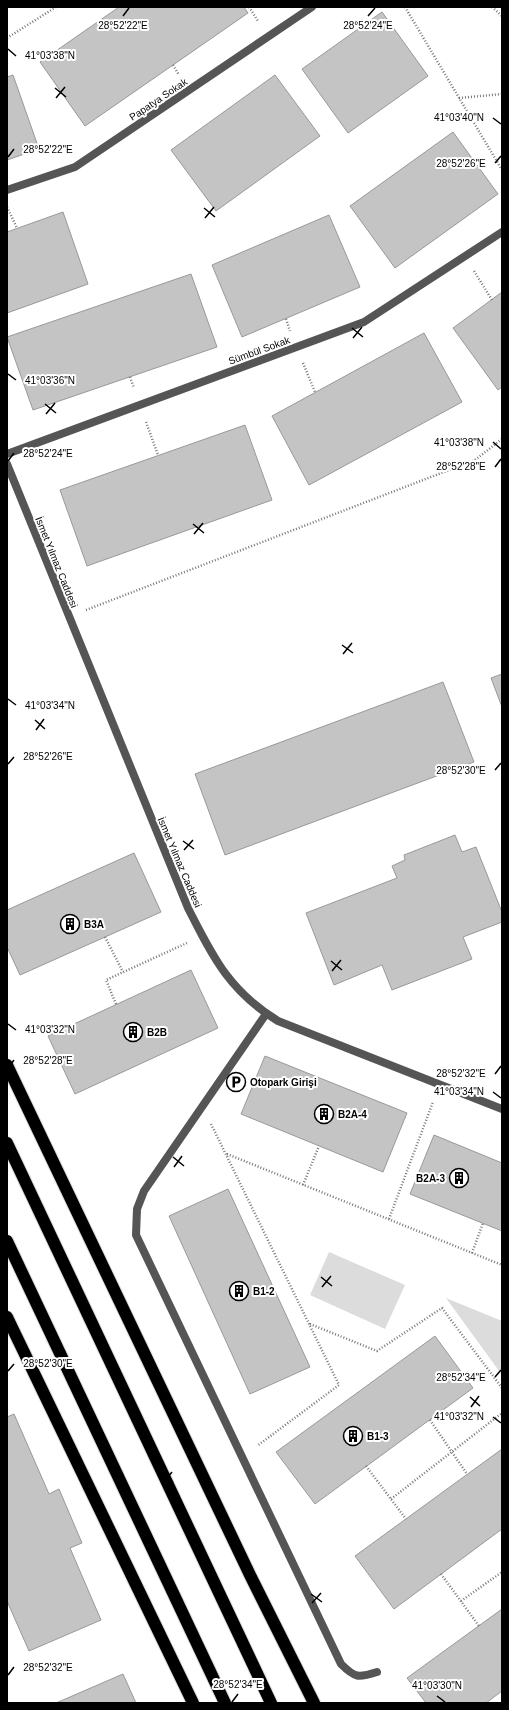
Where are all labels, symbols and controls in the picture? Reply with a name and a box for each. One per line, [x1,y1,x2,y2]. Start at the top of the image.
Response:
text: 28°52'22"E [98,20,148,31]
text: 28°52'24"E [343,20,393,31]
text: 41°03'38"N [25,50,75,61]
street label: Papatya Sokak [127,75,190,123]
text: 41°03'40"N [434,112,484,123]
text: 28°52'22"E [23,144,73,155]
text: 28°52'26"E [436,158,486,169]
street label: Sümbül Sokak [227,334,292,367]
text: 41°03'36"N [25,375,75,386]
text: 41°03'38"N [434,437,484,448]
text: 28°52'24"E [23,448,73,459]
text: 28°52'28"E [436,461,486,472]
street label: İsmet Yılmaz Caddesi [33,515,81,609]
text: 41°03'34"N [25,700,75,711]
text: 28°52'26"E [23,751,73,762]
text: 28°52'30"E [436,765,486,776]
street label: İsmet Yılmaz Caddesi [156,815,204,909]
building icon: B3A [59,913,81,935]
place label: B3A [84,919,104,930]
building icon: B2B [122,1021,144,1043]
text: 41°03'32"N [25,1024,75,1035]
place label: B2B [147,1027,167,1038]
text: 28°52'28"E [23,1055,73,1066]
text: 28°52'32"E [436,1068,486,1079]
parking icon: Otopark Girişi [225,1071,247,1093]
place label: Otopark Girişi [250,1077,317,1088]
text: 41°03'34"N [434,1086,484,1097]
building icon: B2A-4 [313,1103,335,1125]
place label: B2A-4 [338,1109,367,1120]
building icon: B2A-3 [448,1167,470,1189]
place label: B2A-3 [416,1173,445,1184]
building icon: B1-2 [228,1280,250,1302]
place label: B1-2 [253,1286,275,1297]
text: 28°52'30"E [23,1358,73,1369]
text: 28°52'34"E [436,1372,486,1383]
text: 41°03'32"N [434,1411,484,1422]
building icon: B1-3 [342,1425,364,1447]
place label: B1-3 [367,1431,389,1442]
text: 28°52'32"E [23,1662,73,1673]
text: 28°52'34"E [213,1679,263,1690]
text: 41°03'30"N [412,1680,462,1691]

